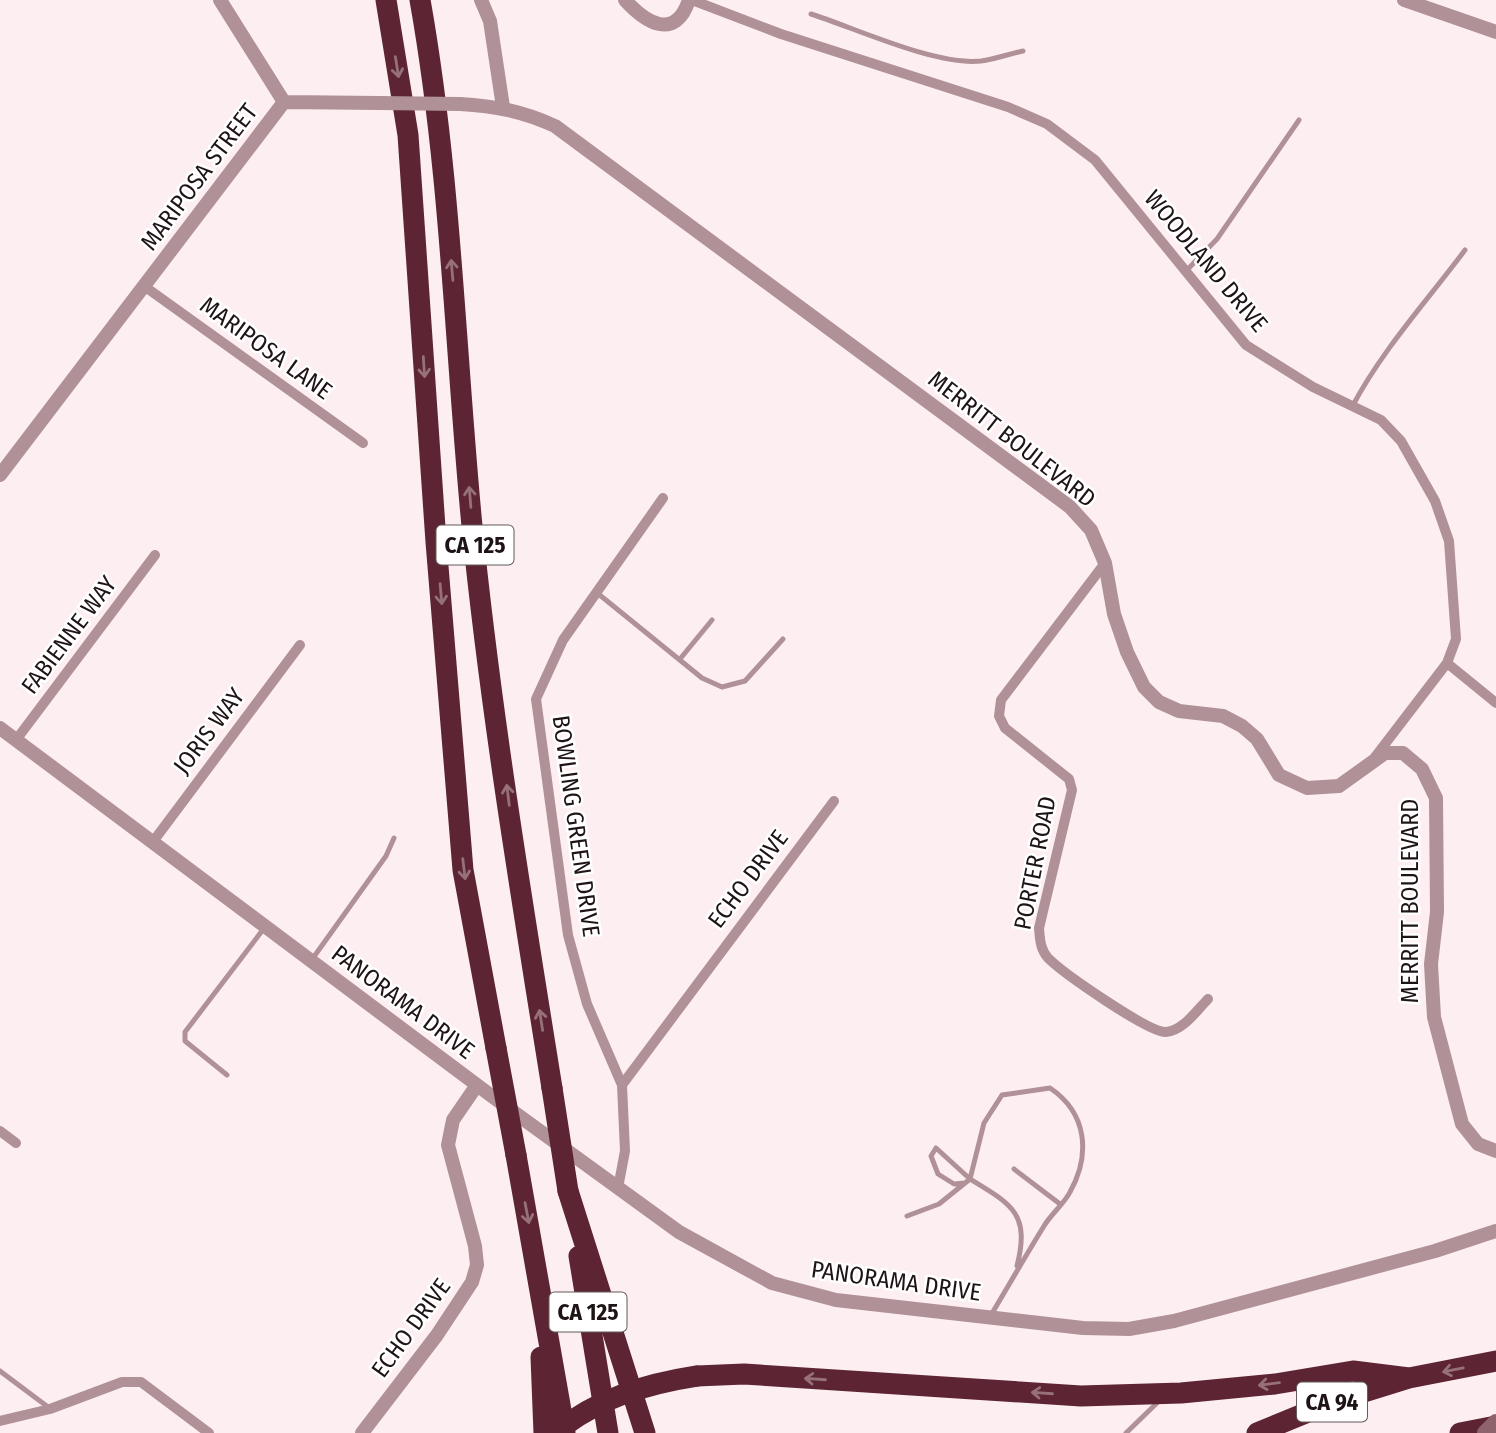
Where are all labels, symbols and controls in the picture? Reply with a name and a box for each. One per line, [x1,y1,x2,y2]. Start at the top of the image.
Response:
one-way arrow [391,55,404,78]
street label: MARIPOSA STREET [135,98,263,256]
street label: WOODLAND DRIVE [1139,184,1273,338]
one-way arrow [445,259,458,282]
street label: MARIPOSA LANE [195,291,337,405]
one-way arrow [418,355,431,378]
street label: MERRITT BOULEVARD [923,365,1101,513]
one-way arrow [463,486,476,508]
road number: CA 125 [436,526,514,565]
street label: FABIENNE WAY [16,571,122,699]
one-way arrow [435,582,448,605]
street label: JORIS WAY [168,683,250,779]
street label: BOWLING GREEN DRIVE [547,713,605,939]
one-way arrow [501,784,514,807]
street label: PORTER ROAD [1008,794,1062,932]
street label: MERRITT BOULEVARD [1396,799,1424,1003]
street label: ECHO DRIVE [702,825,794,933]
one-way arrow [457,857,470,880]
street label: PANORAMA DRIVE [326,939,480,1065]
one-way arrow [534,1009,547,1032]
one-way arrow [521,1201,534,1224]
street label: PANORAMA DRIVE [809,1255,983,1307]
street label: ECHO DRIVE [366,1273,456,1383]
road number: CA 125 [550,1292,626,1331]
one-way arrow [1442,1363,1465,1377]
one-way arrow [805,1372,827,1385]
one-way arrow [1258,1378,1281,1391]
road number: CA 94 [1297,1382,1367,1422]
one-way arrow [1032,1386,1054,1399]

